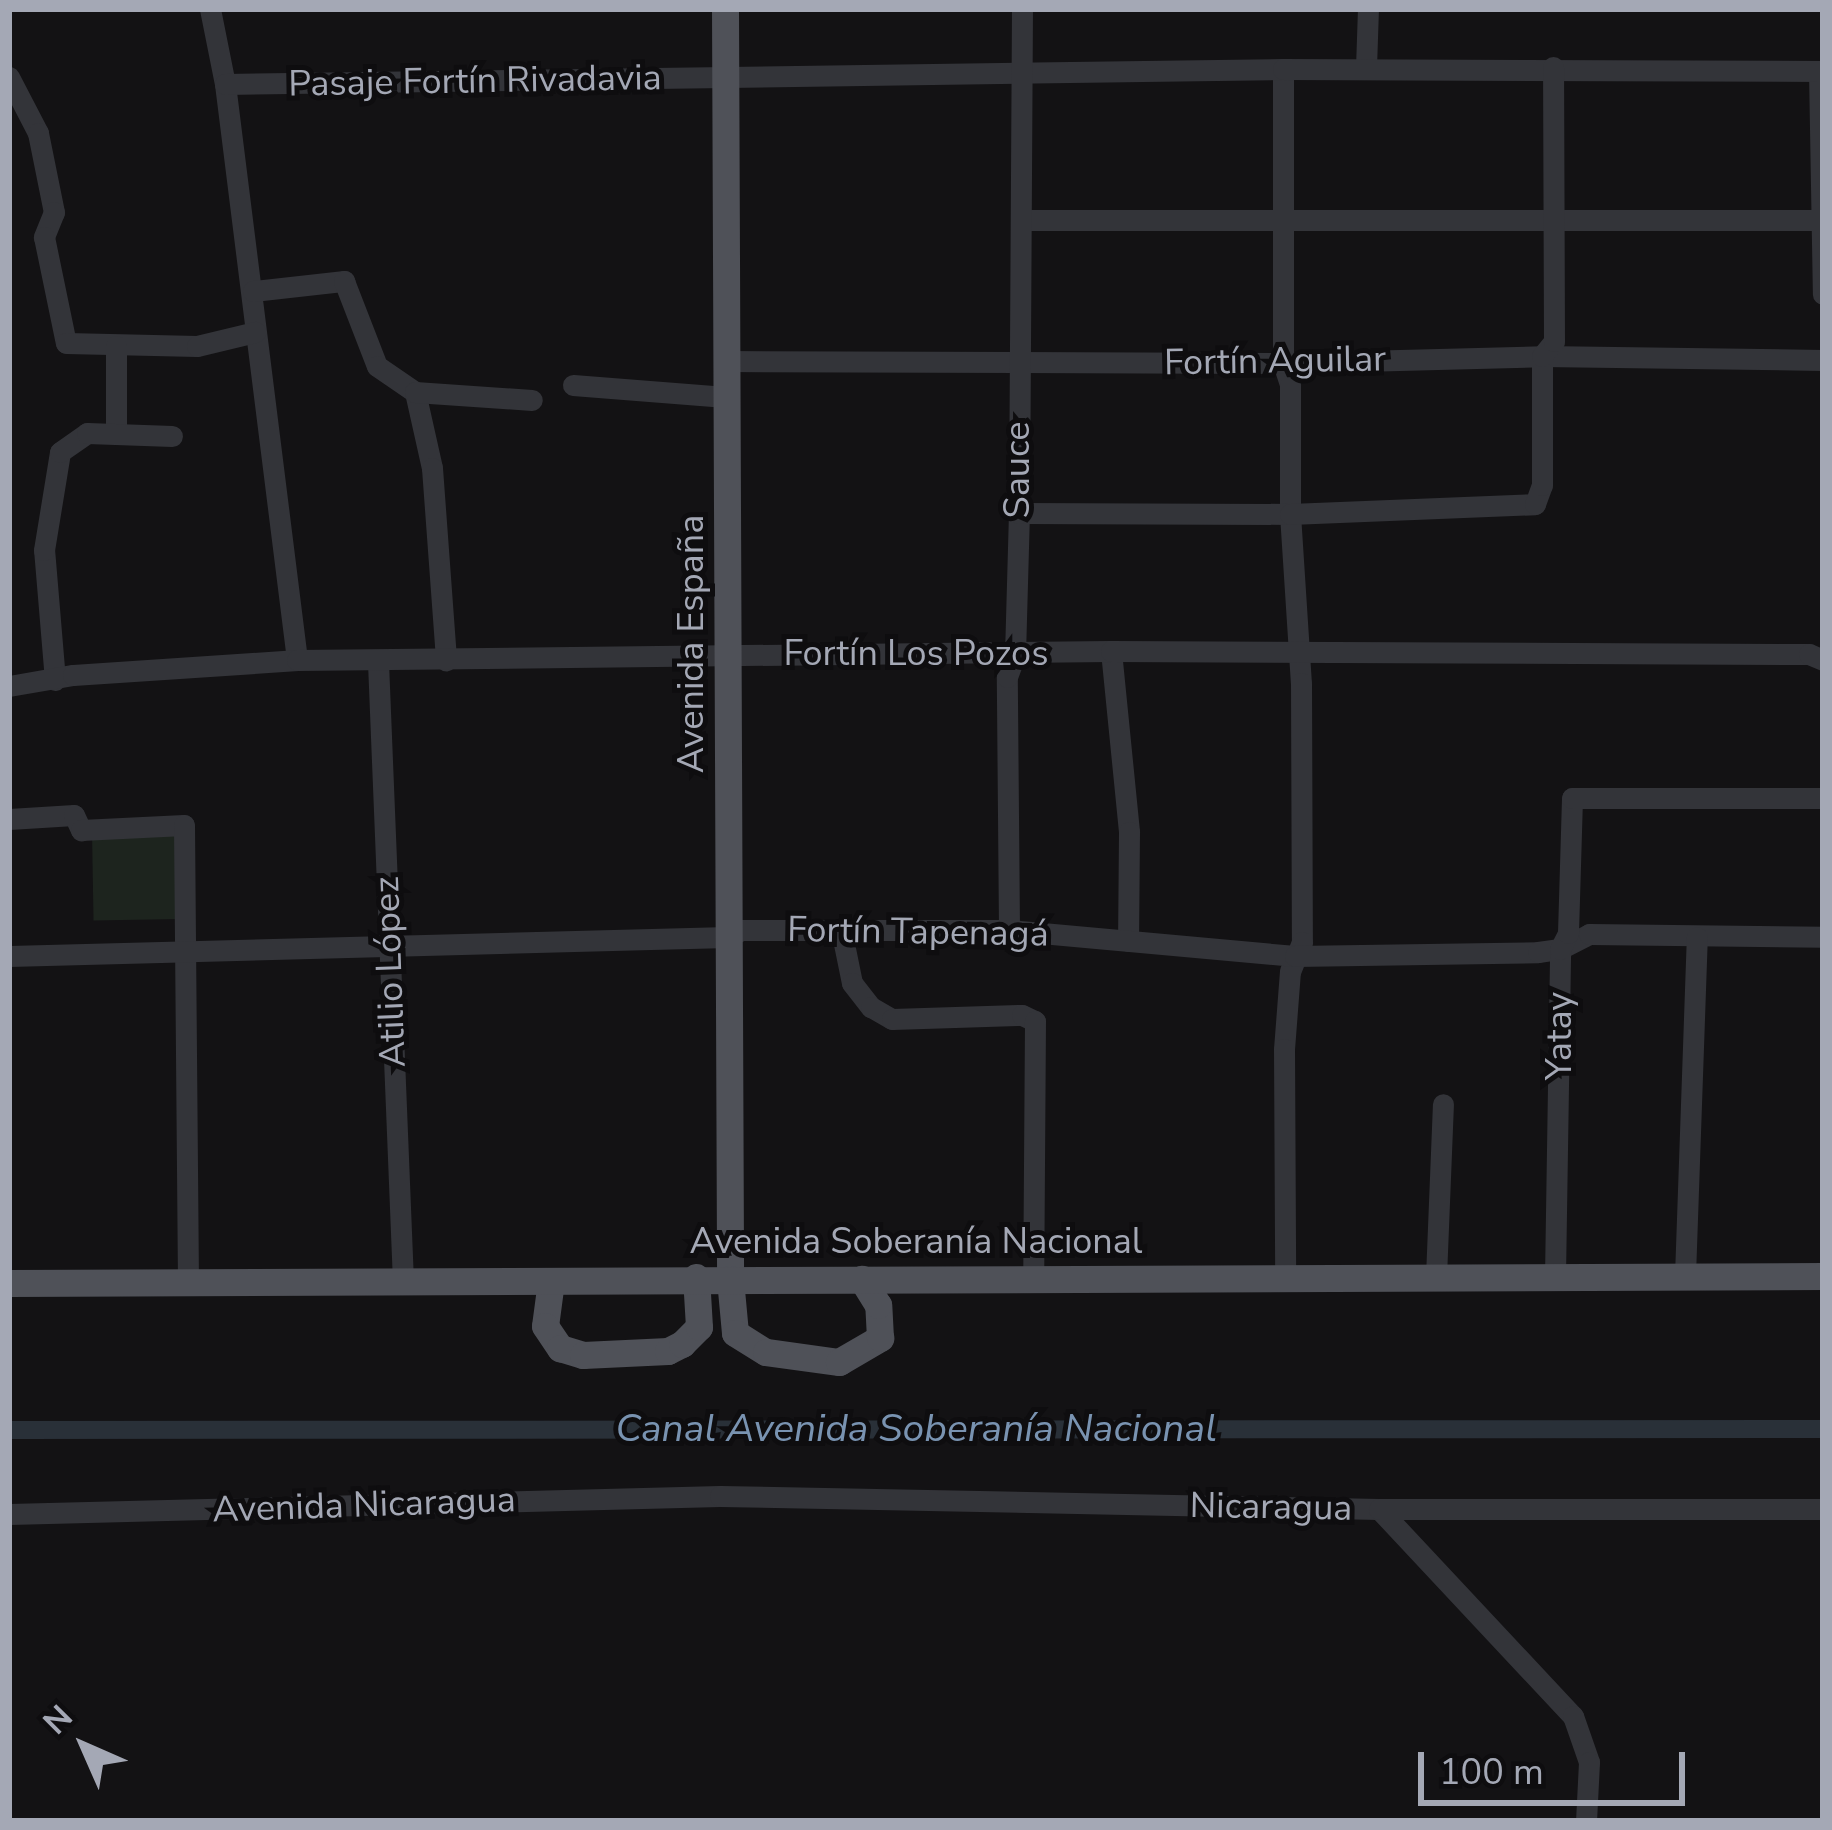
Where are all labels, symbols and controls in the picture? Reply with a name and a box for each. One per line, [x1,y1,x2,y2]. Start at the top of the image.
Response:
street label: Pasaje Fortín Rivadavia [288,56,662,106]
street label: Fortín Aguilar [1164,337,1386,385]
street label: Sauce [996,422,1040,518]
street label: Avenida España [670,515,714,773]
street label: Fortín Los Pozos [784,632,1048,676]
street label: Atilio López [365,876,415,1068]
street label: Fortín Tapenagá [787,908,1049,956]
street label: Yatay [1538,992,1582,1080]
street label: Avenida Soberanía Nacional [690,1220,1142,1264]
water label: Canal Avenida Soberanía Nacional [615,1406,1217,1452]
street label: Avenida Nicaragua [212,1478,516,1532]
street label: Nicaragua [1189,1484,1353,1530]
north arrow [24,1686,144,1806]
text: N [34,1696,83,1745]
scale bar [1424,1728,1691,1802]
text: 100 m [1439,1748,1544,1797]

